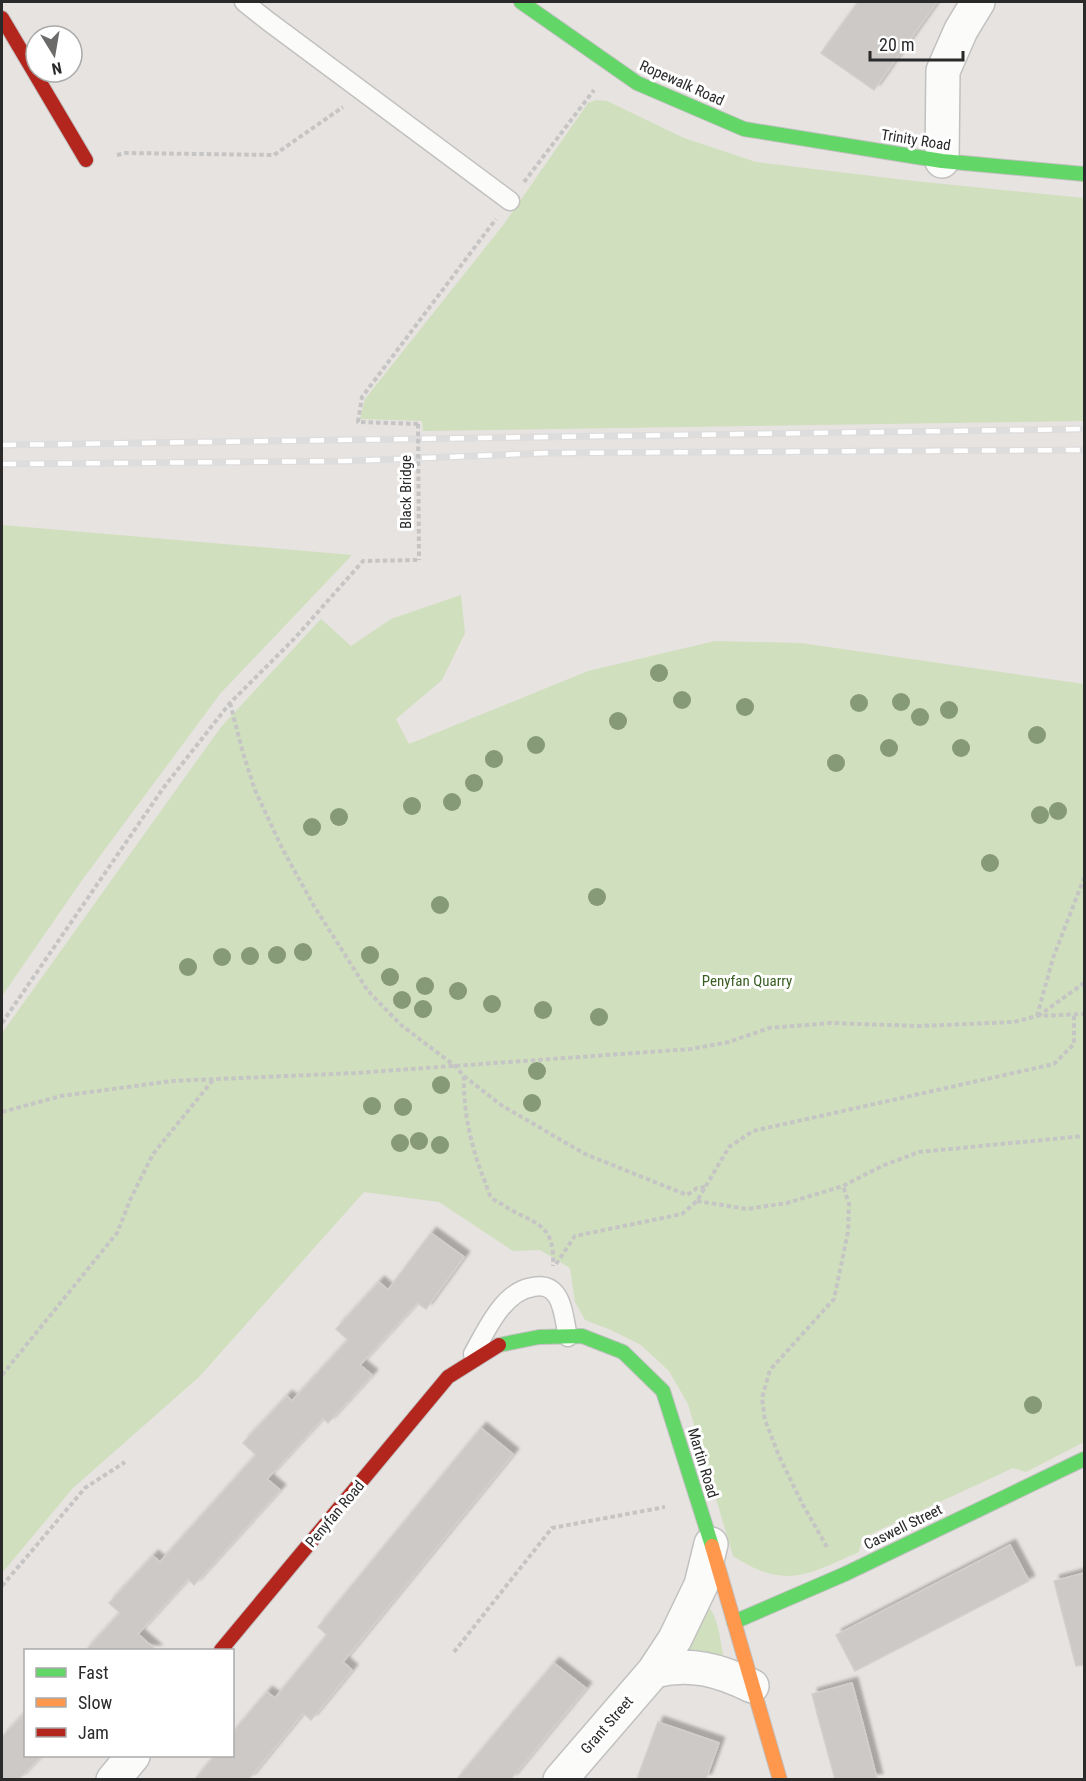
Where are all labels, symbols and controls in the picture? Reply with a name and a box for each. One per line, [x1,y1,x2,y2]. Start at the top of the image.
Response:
north arrow [24,24,84,84]
scale bar [870,24,963,62]
text: 20 m [879,34,914,55]
street label: Ropewalk Road [637,56,727,110]
text: N [50,58,63,78]
street label: Trinity Road [880,126,952,154]
street label: Black Bridge [397,455,415,529]
park label: Penyfan Quarry [702,972,792,990]
street label: Martin Road [684,1426,722,1500]
street label: Penyfan Road [302,1477,368,1551]
street label: Caswell Street [861,1500,945,1554]
legend [24,1649,234,1757]
text: Fast [78,1662,109,1683]
text: Slow [78,1692,113,1713]
street label: Grant Street [577,1692,637,1758]
text: Jam [78,1722,109,1743]

